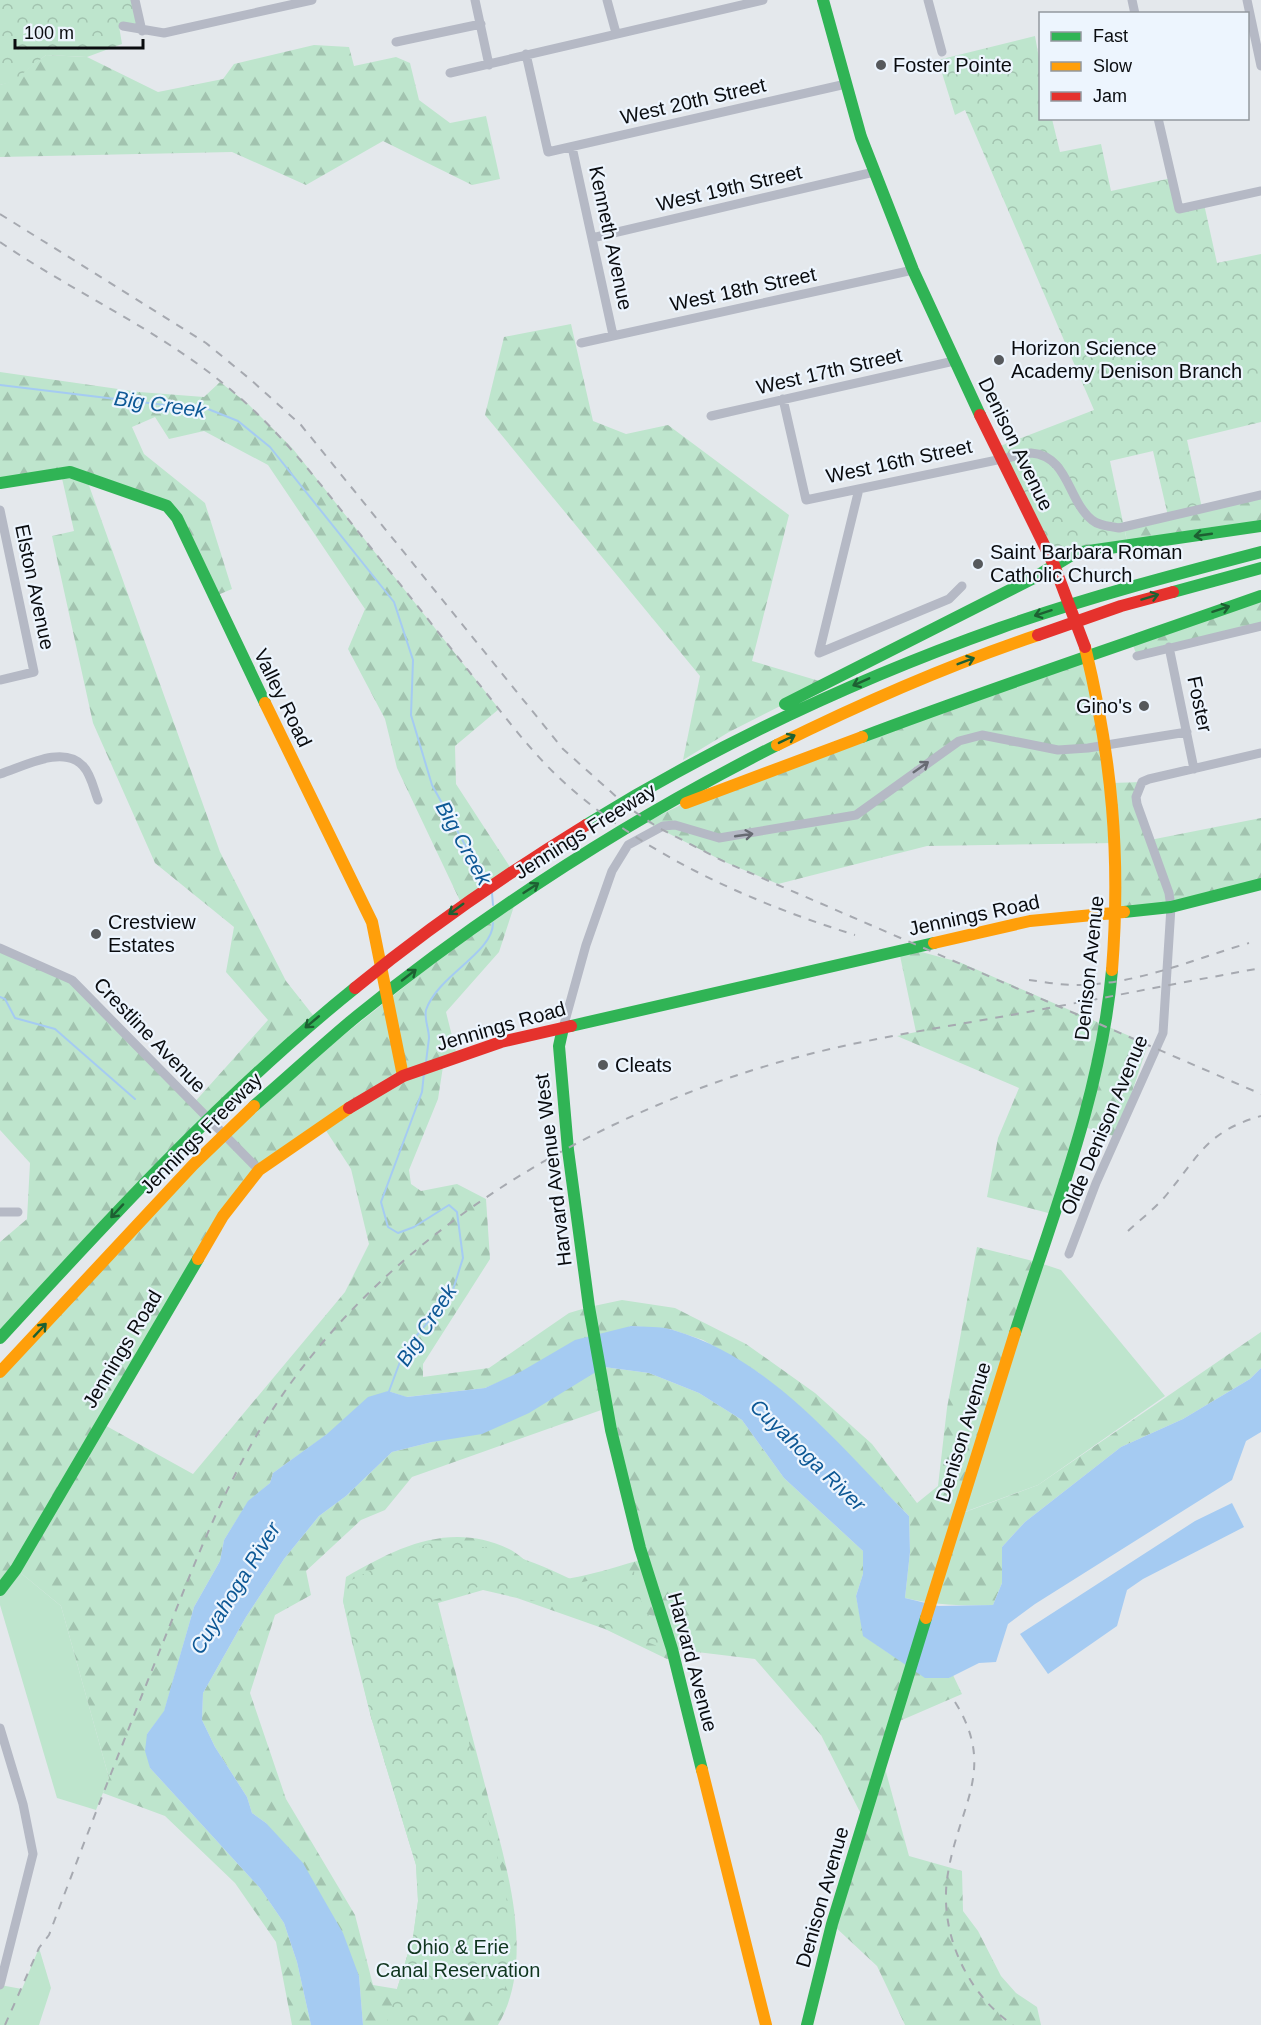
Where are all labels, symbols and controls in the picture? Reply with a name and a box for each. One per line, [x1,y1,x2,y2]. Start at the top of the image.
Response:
scale bar [15,12,142,50]
legend [1039,12,1249,120]
text: 100 m [24,23,74,43]
text: Fast [1093,26,1128,46]
place label: Foster Pointe [893,54,1012,76]
text: Slow [1093,56,1133,76]
marker: Foster Pointe [874,58,888,72]
street label: West 20th Street [618,73,768,128]
text: Jam [1093,86,1127,106]
street label: West 19th Street [654,160,804,215]
street label: Kenneth Avenue [585,164,637,312]
street label: West 18th Street [668,263,818,315]
place label: Horizon Science Academy Denison Branch [1011,337,1242,382]
street label: West 17th Street [754,343,904,398]
marker: Horizon Science Academy Denison Branch [992,353,1006,367]
street label: Denison Avenue [974,374,1058,514]
water label: Big Creek [113,386,209,422]
street label: West 16th Street [824,435,974,487]
street label: Elston Avenue [11,522,59,652]
one-way arrow [1194,529,1214,540]
place label: Saint Barbara Roman Catholic Church [990,541,1182,586]
marker: Saint Barbara Roman Catholic Church [971,557,985,571]
one-way arrow [1140,591,1159,602]
one-way arrow [1211,602,1230,613]
one-way arrow [1034,608,1053,619]
street label: Valley Road [250,645,316,751]
one-way arrow [956,655,974,666]
street label: Foster [1183,674,1217,734]
one-way arrow [852,676,870,688]
place label: Gino's [1076,695,1132,717]
marker: Gino's [1137,699,1151,713]
one-way arrow [777,732,795,744]
one-way arrow [913,761,929,773]
street label: Jennings Freeway [510,779,660,883]
water label: Big Creek [432,797,497,890]
one-way arrow [734,829,754,840]
one-way arrow [522,881,539,894]
street label: Jennings Road [906,890,1042,940]
street label: Denison Avenue [1070,895,1108,1041]
one-way arrow [448,903,464,915]
place label: Crestview Estates [108,911,196,956]
marker: Crestview Estates [89,927,103,941]
one-way arrow [401,968,417,981]
street label: Crestline Avenue [90,973,210,1097]
street label: Jennings Road [434,997,568,1055]
one-way arrow [304,1016,320,1029]
street label: Olde Denison Avenue [1056,1032,1152,1218]
place label: Cleats [615,1054,672,1076]
marker: Cleats [596,1058,610,1072]
street label: Jennings Freeway [136,1068,266,1198]
street label: Harvard Avenue West [530,1072,576,1268]
one-way arrow [110,1204,124,1219]
water label: Big Creek [391,1279,462,1370]
street label: Jennings Road [78,1286,166,1412]
one-way arrow [33,1322,47,1337]
street label: Denison Avenue [931,1359,995,1505]
water label: Cuyahoga River [746,1394,871,1516]
water label: Cuyahoga River [185,1517,285,1658]
street label: Harvard Avenue [664,1590,722,1734]
street label: Denison Avenue [791,1824,853,1970]
park label: Ohio & Erie Canal Reservation [376,1936,540,1981]

